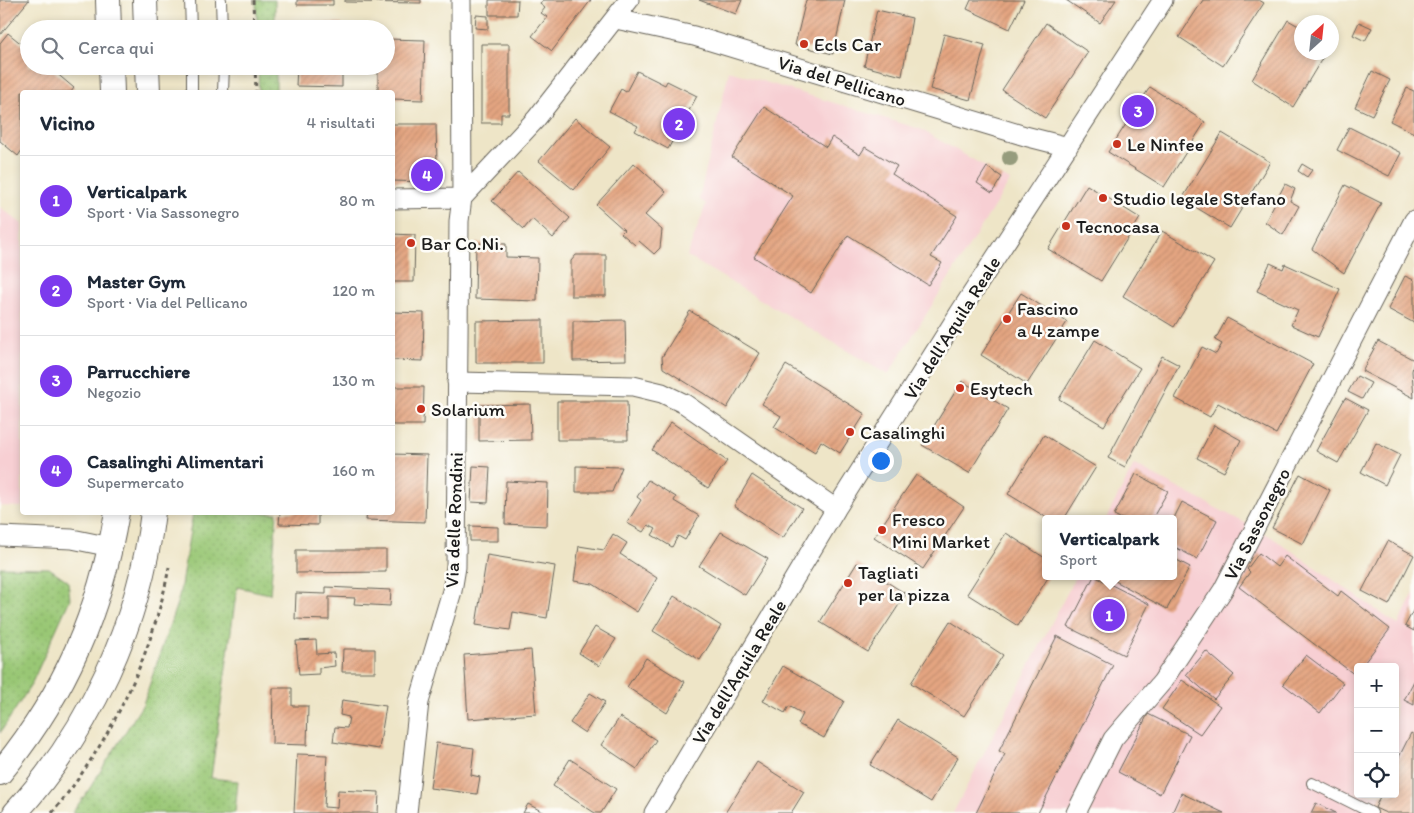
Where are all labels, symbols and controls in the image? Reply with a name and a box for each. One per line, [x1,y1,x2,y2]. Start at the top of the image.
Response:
north arrow [1294,15,1339,60]
search box [20,20,395,75]
place label: Ecls Car [814,33,882,56]
icon: search [38,34,66,62]
text: Cerca qui [78,36,154,59]
marker: Ecls Car [798,38,810,50]
street label: Via del Pellicano [775,51,909,111]
pin: 3 [1122,92,1154,130]
pin: 2 [663,105,695,143]
text: Vicino [40,110,95,135]
text: 4 risultati [307,113,375,132]
place label: Le Ninfee [1127,133,1204,156]
marker: Le Ninfee [1111,138,1123,150]
pin: 4 [411,156,443,194]
text: Verticalpark [87,180,187,203]
place label: Studio legale Stefano [1113,187,1286,210]
text: 1 [52,191,60,210]
text: 80 m [339,191,375,210]
marker: Studio legale Stefano [1097,192,1109,204]
text: Sport · Via Sassonegro [87,203,240,222]
place label: Tecnocasa [1076,215,1160,238]
marker: Tecnocasa [1060,220,1072,232]
place label: Bar Co.Ni. [421,232,504,255]
marker: Bar Co.Ni. [405,237,417,249]
street label: Via dell'Aquila Reale [899,252,1005,404]
text: Master Gym [87,270,186,293]
text: 2 [52,281,60,300]
text: 120 m [332,281,375,300]
text: Sport · Via del Pellicano [87,293,248,312]
place label: Fascino a 4 zampe [1017,297,1100,342]
marker: Fascino a 4 zampe [1001,313,1013,325]
text: Parrucchiere [87,360,190,383]
text: 3 [52,371,60,390]
text: 130 m [332,371,375,390]
place label: Esytech [970,377,1033,400]
marker: Esytech [954,382,966,394]
text: Negozio [87,383,141,402]
place label: Solarium [431,398,505,421]
marker: Solarium [415,403,427,415]
place label: Casalinghi [860,421,945,444]
marker: Casalinghi [844,426,856,438]
your location [868,448,894,474]
text: Casalinghi Alimentari [87,450,264,473]
street label: Via delle Rondini [440,452,468,588]
text: 4 [51,461,61,480]
text: 160 m [332,461,375,480]
street label: Via Sassonegro [1219,464,1295,584]
text: Supermercato [87,473,184,492]
place label: Fresco Mini Market [892,508,990,553]
popup [1042,515,1177,580]
marker: Fresco Mini Market [876,524,888,536]
text: Verticalpark [1060,527,1159,550]
text: Sport [1060,550,1097,569]
place label: Tagliati per la pizza [858,561,950,606]
marker: Tagliati per la pizza [842,577,854,589]
street label: Via dell'Aquila Reale [687,595,791,749]
pin: 1 [1093,596,1125,634]
map controls [1354,663,1399,798]
button: + [1354,663,1399,708]
button: − [1354,708,1399,753]
button: locate [1354,753,1399,798]

